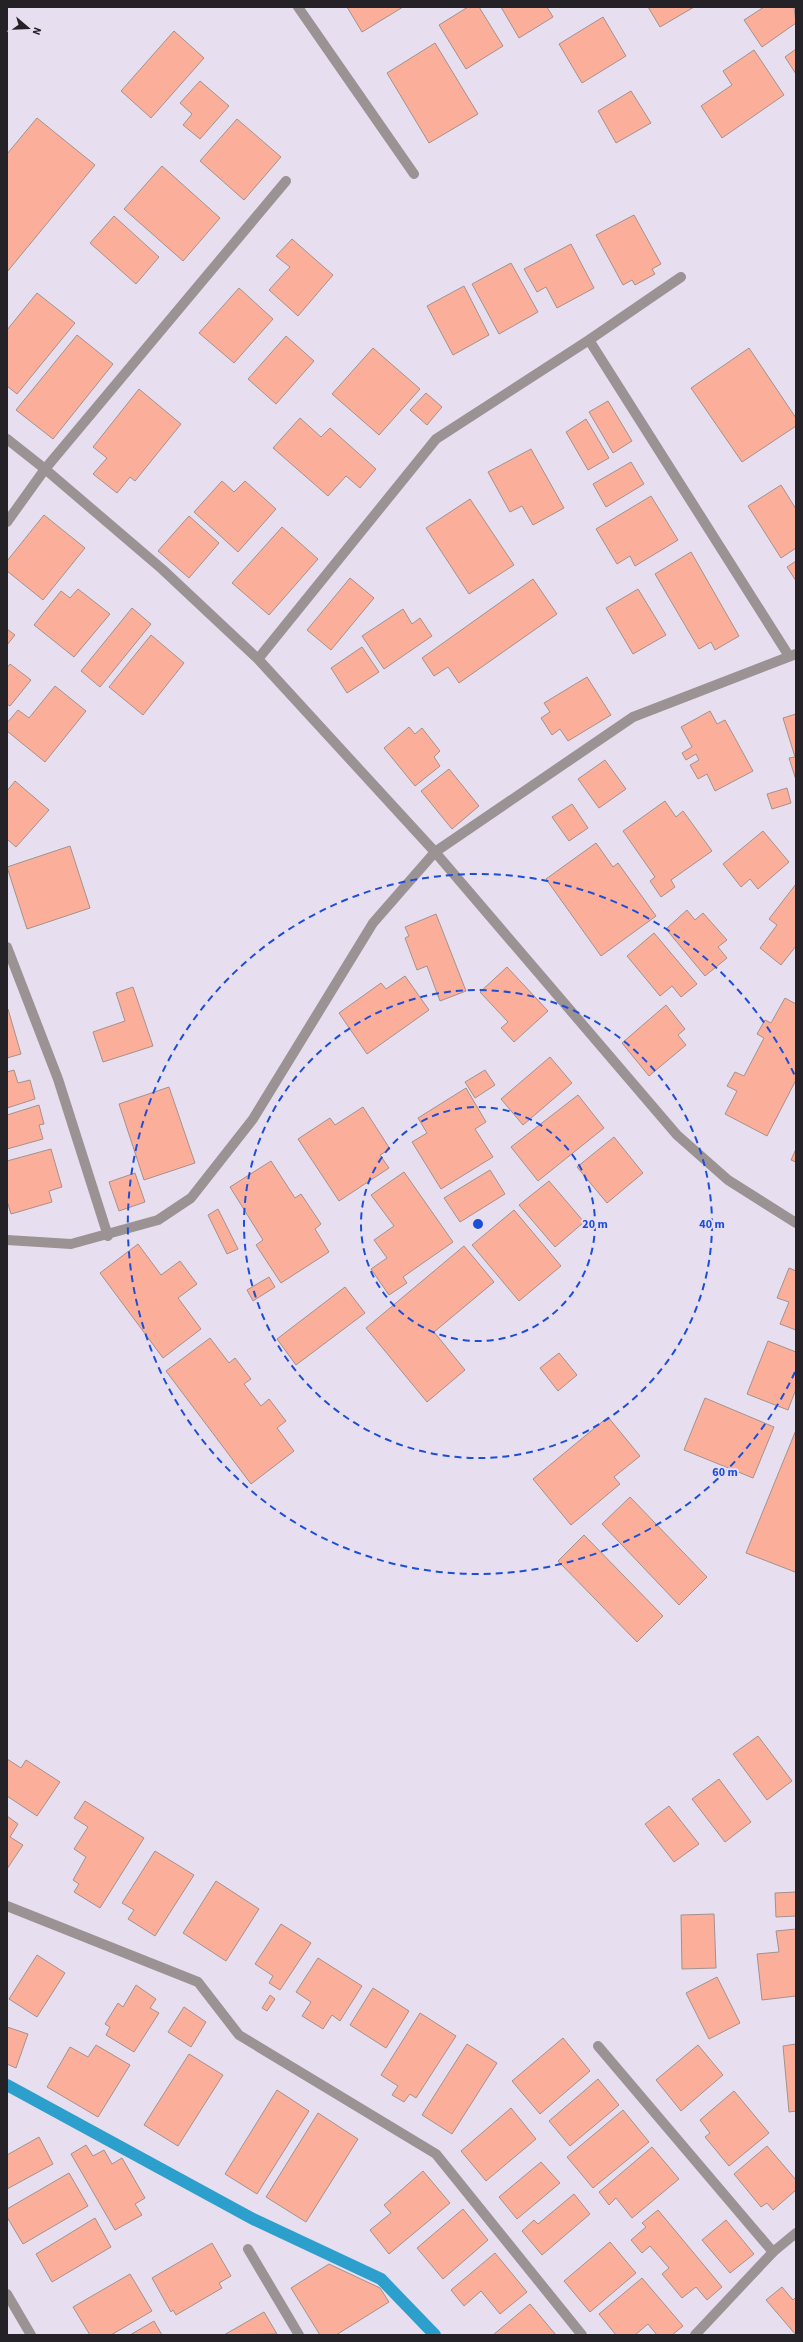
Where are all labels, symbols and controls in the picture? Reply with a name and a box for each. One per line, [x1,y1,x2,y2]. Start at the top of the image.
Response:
north arrow [8,8,48,48]
text: N [29,25,45,37]
text: 20 m [582,1216,608,1233]
text: 40 m [699,1216,725,1233]
centre of rings [471,1217,485,1231]
text: 60 m [712,1464,738,1481]

